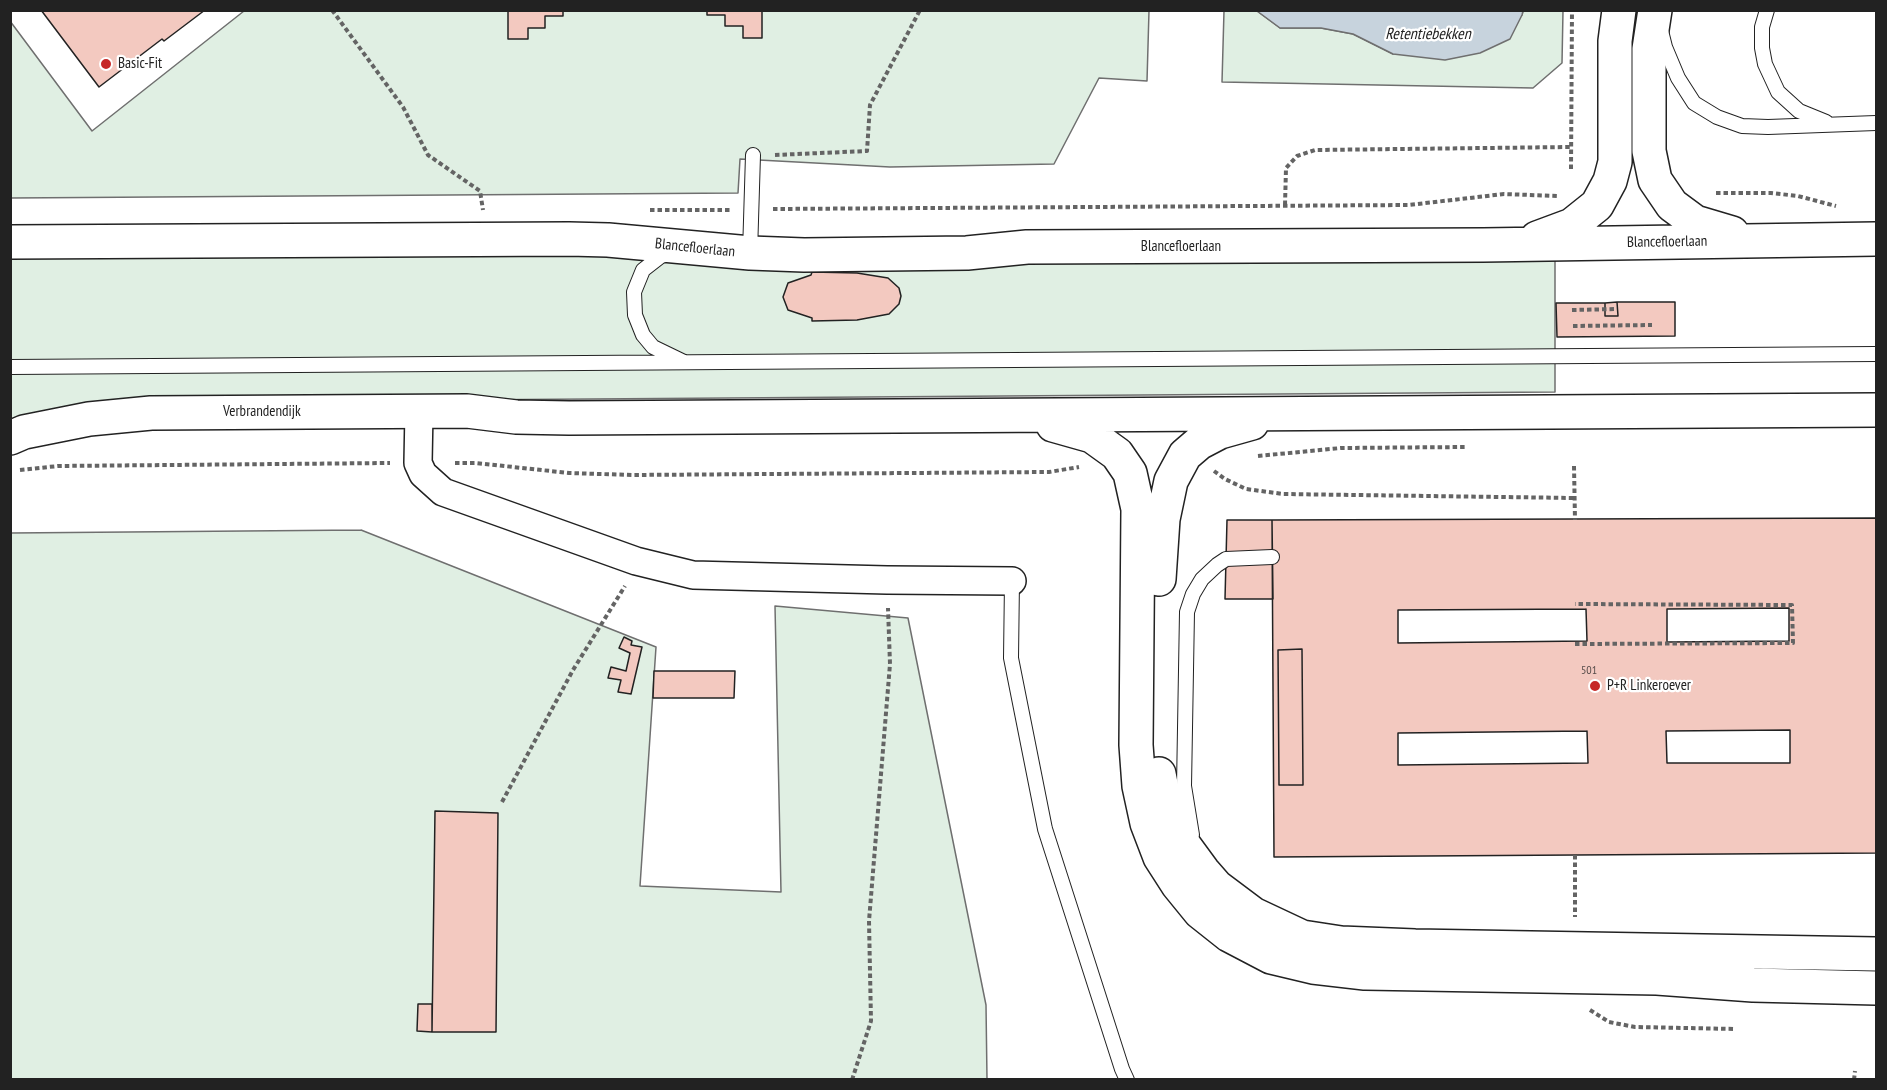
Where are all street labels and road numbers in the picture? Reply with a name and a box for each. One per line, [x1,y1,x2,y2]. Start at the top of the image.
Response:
street label: Blancefloerlaan [1627,232,1707,252]
street label: Blancefloerlaan [654,235,736,261]
street label: Blancefloerlaan [1141,238,1221,256]
street label: Verbrandendijk [223,403,301,421]

